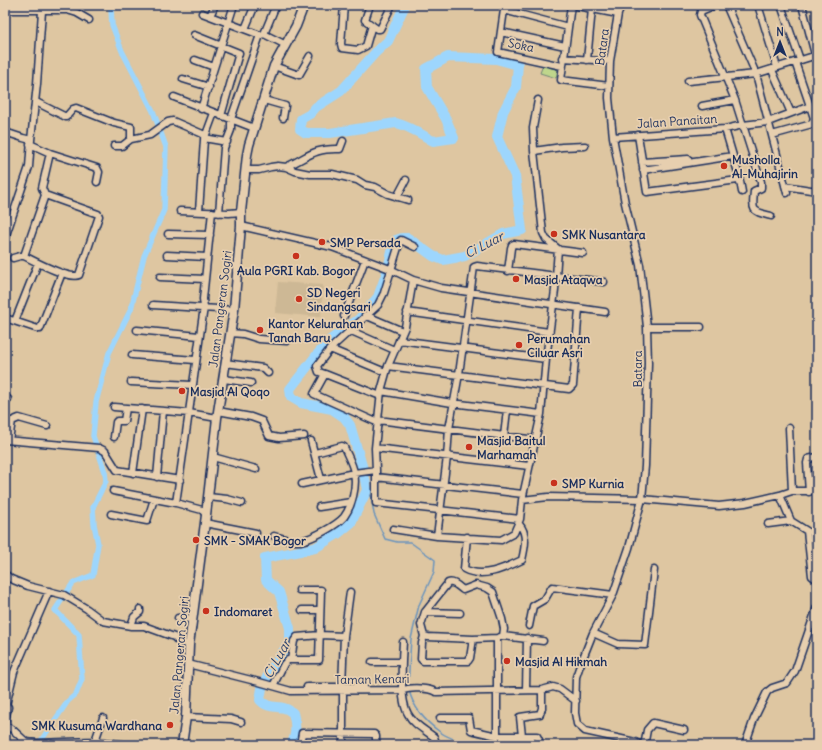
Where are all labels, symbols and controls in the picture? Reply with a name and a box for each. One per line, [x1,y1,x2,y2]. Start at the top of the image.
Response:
north arrow [760,22,800,62]
text: N [776,25,784,39]
street label: Batara [592,27,612,66]
street label: Soka [507,35,536,55]
street label: Jalan Panaitan [636,111,718,131]
place label: Musholla Al-Muhajirin [732,152,798,181]
marker: Musholla Al-Muhajirin [719,161,729,171]
water label: Ci Luar [462,227,508,262]
place label: SMK Nusantara [562,227,646,242]
marker: SMK Nusantara [549,229,559,239]
place label: SMP Persada [330,235,401,250]
marker: SMP Persada [317,237,327,247]
street label: Jalan Pangeran Sogiri [205,250,235,368]
marker: Aula PGRI Kab. Bogor [291,251,301,261]
place label: Aula PGRI Kab. Bogor [237,263,355,279]
place label: Masjid Ataqwa [524,272,603,288]
marker: Masjid Ataqwa [511,274,521,284]
place label: SD Negeri Sindangsari [307,285,371,315]
marker: SD Negeri Sindangsari [294,294,304,304]
place label: Kantor Kelurahan Tanah Baru [268,316,363,345]
marker: Kantor Kelurahan Tanah Baru [255,325,265,335]
place label: Perumahan Ciluar Asri [527,331,590,360]
marker: Perumahan Ciluar Asri [514,340,524,350]
street label: Batara [630,350,645,388]
place label: Masjid Al Qoqo [190,384,270,400]
marker: Masjid Al Qoqo [177,386,187,396]
place label: Masjid Baitul Marhamah [477,433,546,462]
marker: Masjid Baitul Marhamah [464,442,474,452]
place label: SMP Kurnia [562,476,624,491]
marker: SMP Kurnia [549,478,559,488]
place label: SMK - SMAK Bogor [204,533,306,549]
marker: SMK - SMAK Bogor [191,535,201,545]
street label: Jalan Pangeran Sogiri [166,596,192,714]
place label: Indomaret [214,604,273,619]
marker: Indomaret [201,606,211,616]
water label: Ci Luar [259,635,295,681]
place label: Masjid Al Hikmah [515,654,607,669]
marker: Masjid Al Hikmah [502,656,512,666]
street label: Taman Kenari [335,671,409,687]
place label: SMK Kusuma Wardhana [32,718,162,733]
marker: SMK Kusuma Wardhana [165,720,175,730]

